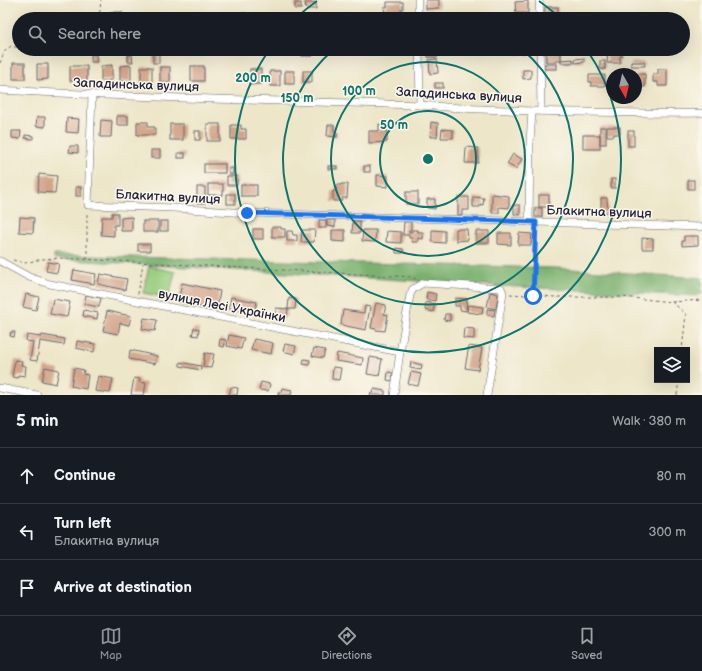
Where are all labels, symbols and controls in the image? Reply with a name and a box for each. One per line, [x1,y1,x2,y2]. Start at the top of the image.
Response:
search box [12,12,690,56]
icon: search [26,23,48,45]
text: Search here [58,25,141,44]
north arrow [606,68,642,104]
text: 200 m [235,71,271,86]
street label: Западинська вулиця [73,75,199,95]
text: 100 m [342,84,376,99]
street label: Западинська вулиця [396,84,522,106]
text: 150 m [281,91,313,106]
text: 50 m [380,118,408,133]
centre of rings [421,152,435,166]
street label: Блакитна вулиця [115,186,221,208]
street label: Блакитна вулиця [546,202,652,222]
route end [238,204,256,222]
street label: вулиця Лесі Українки [157,286,287,326]
route start [524,287,542,305]
map controls [654,347,690,383]
button: layers [654,347,690,383]
text: 5 min [16,411,59,431]
text: Walk · 380 m [612,413,686,429]
icon: ahead [16,465,38,487]
text: Continue [54,466,116,485]
text: 80 m [657,468,686,484]
text: Turn left [54,514,111,533]
icon: left [16,521,38,543]
text: 300 m [648,524,686,540]
text: Блакитна вулиця [54,533,159,549]
icon: arrive [16,577,38,599]
text: Arrive at destination [54,578,192,597]
tab: Map [100,625,122,662]
tab: Directions [321,625,372,662]
tab: Saved [571,625,602,662]

